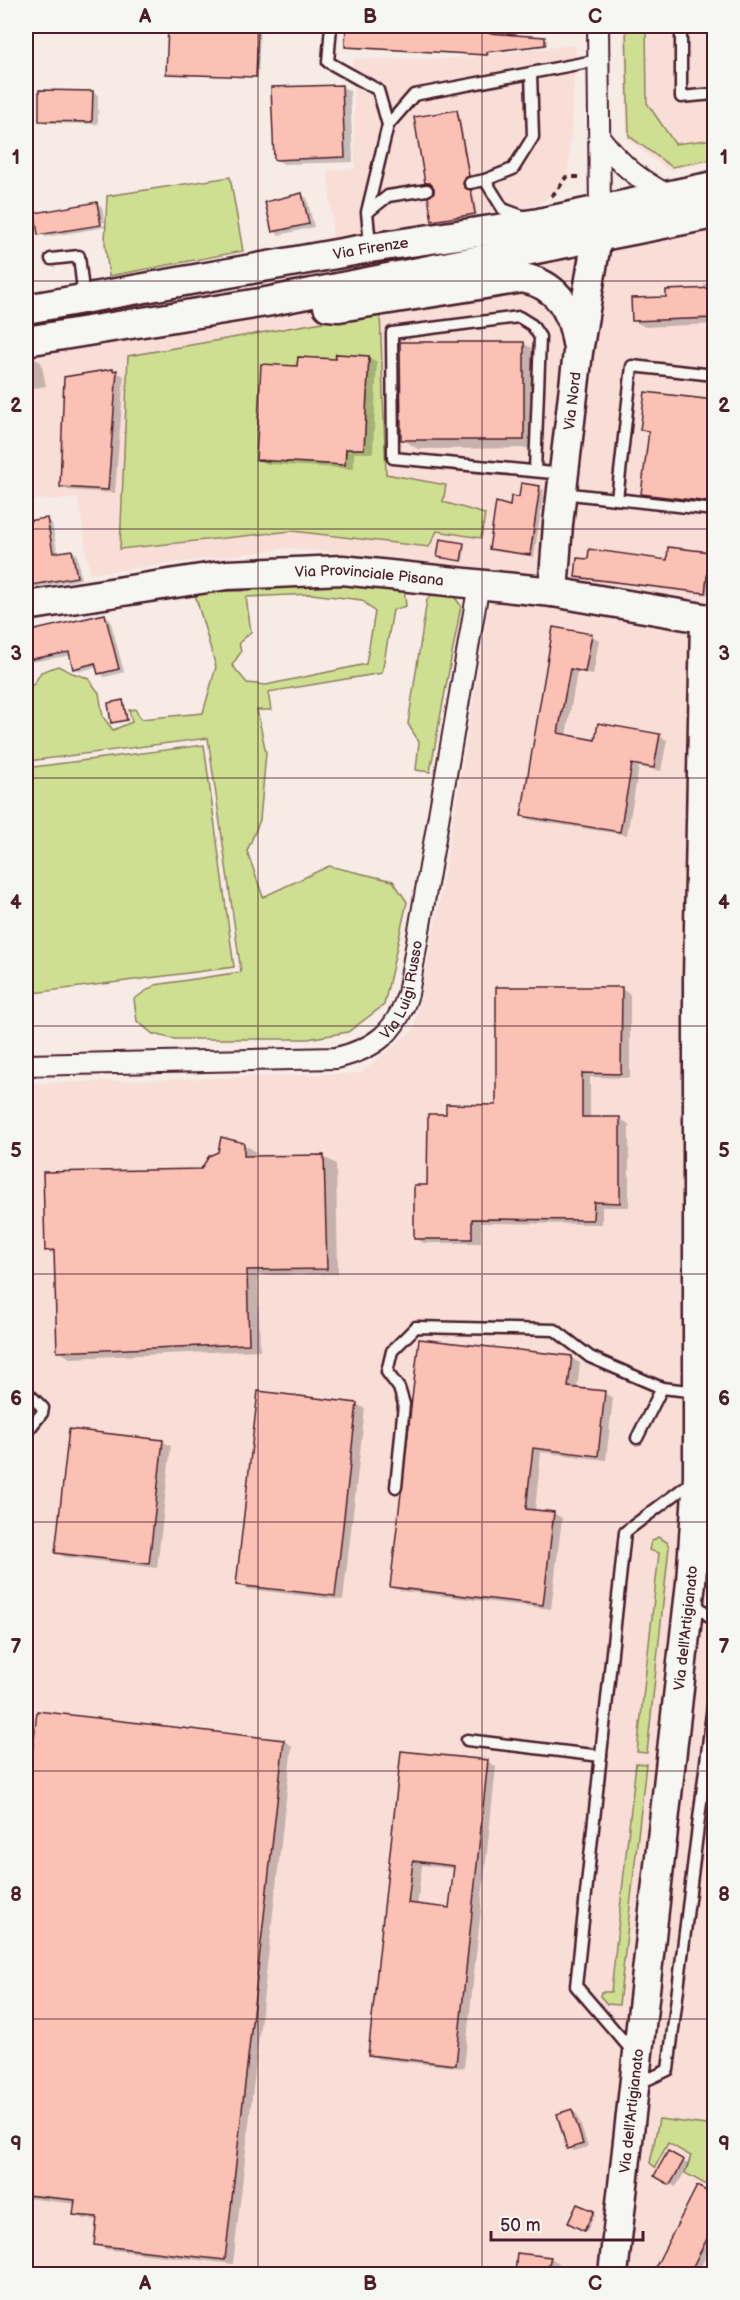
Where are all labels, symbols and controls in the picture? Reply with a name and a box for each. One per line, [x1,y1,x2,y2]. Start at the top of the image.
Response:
text: A [138,5,152,29]
text: B [363,5,377,29]
text: C [588,5,602,29]
text: 1 [12,146,20,170]
text: 1 [720,146,728,170]
street label: Via Firenze [332,233,410,264]
street label: Via Nord [560,371,586,431]
text: 2 [10,394,22,418]
text: 2 [718,394,730,418]
street label: Via Provinciale Pisana [294,561,445,591]
text: 3 [10,642,22,666]
text: 3 [718,642,730,666]
text: 4 [10,891,22,915]
text: 4 [718,891,730,915]
street label: Via Luigi Russo [376,939,427,1044]
text: 5 [10,1139,22,1163]
text: 5 [718,1139,730,1163]
text: 6 [10,1387,22,1411]
text: 6 [718,1387,730,1411]
street label: Via dell'Artigianato [670,1565,702,1691]
text: 7 [10,1635,22,1659]
text: 7 [718,1635,730,1659]
text: 8 [10,1883,22,1907]
text: 8 [718,1883,730,1907]
street label: Via dell'Artigianato [615,2048,648,2174]
text: 9 [10,2132,22,2156]
text: 9 [718,2132,730,2156]
scale bar [491,2204,642,2242]
text: 50 m [500,2215,541,2236]
text: A [138,2272,152,2296]
text: B [363,2272,377,2296]
text: C [588,2272,602,2296]

